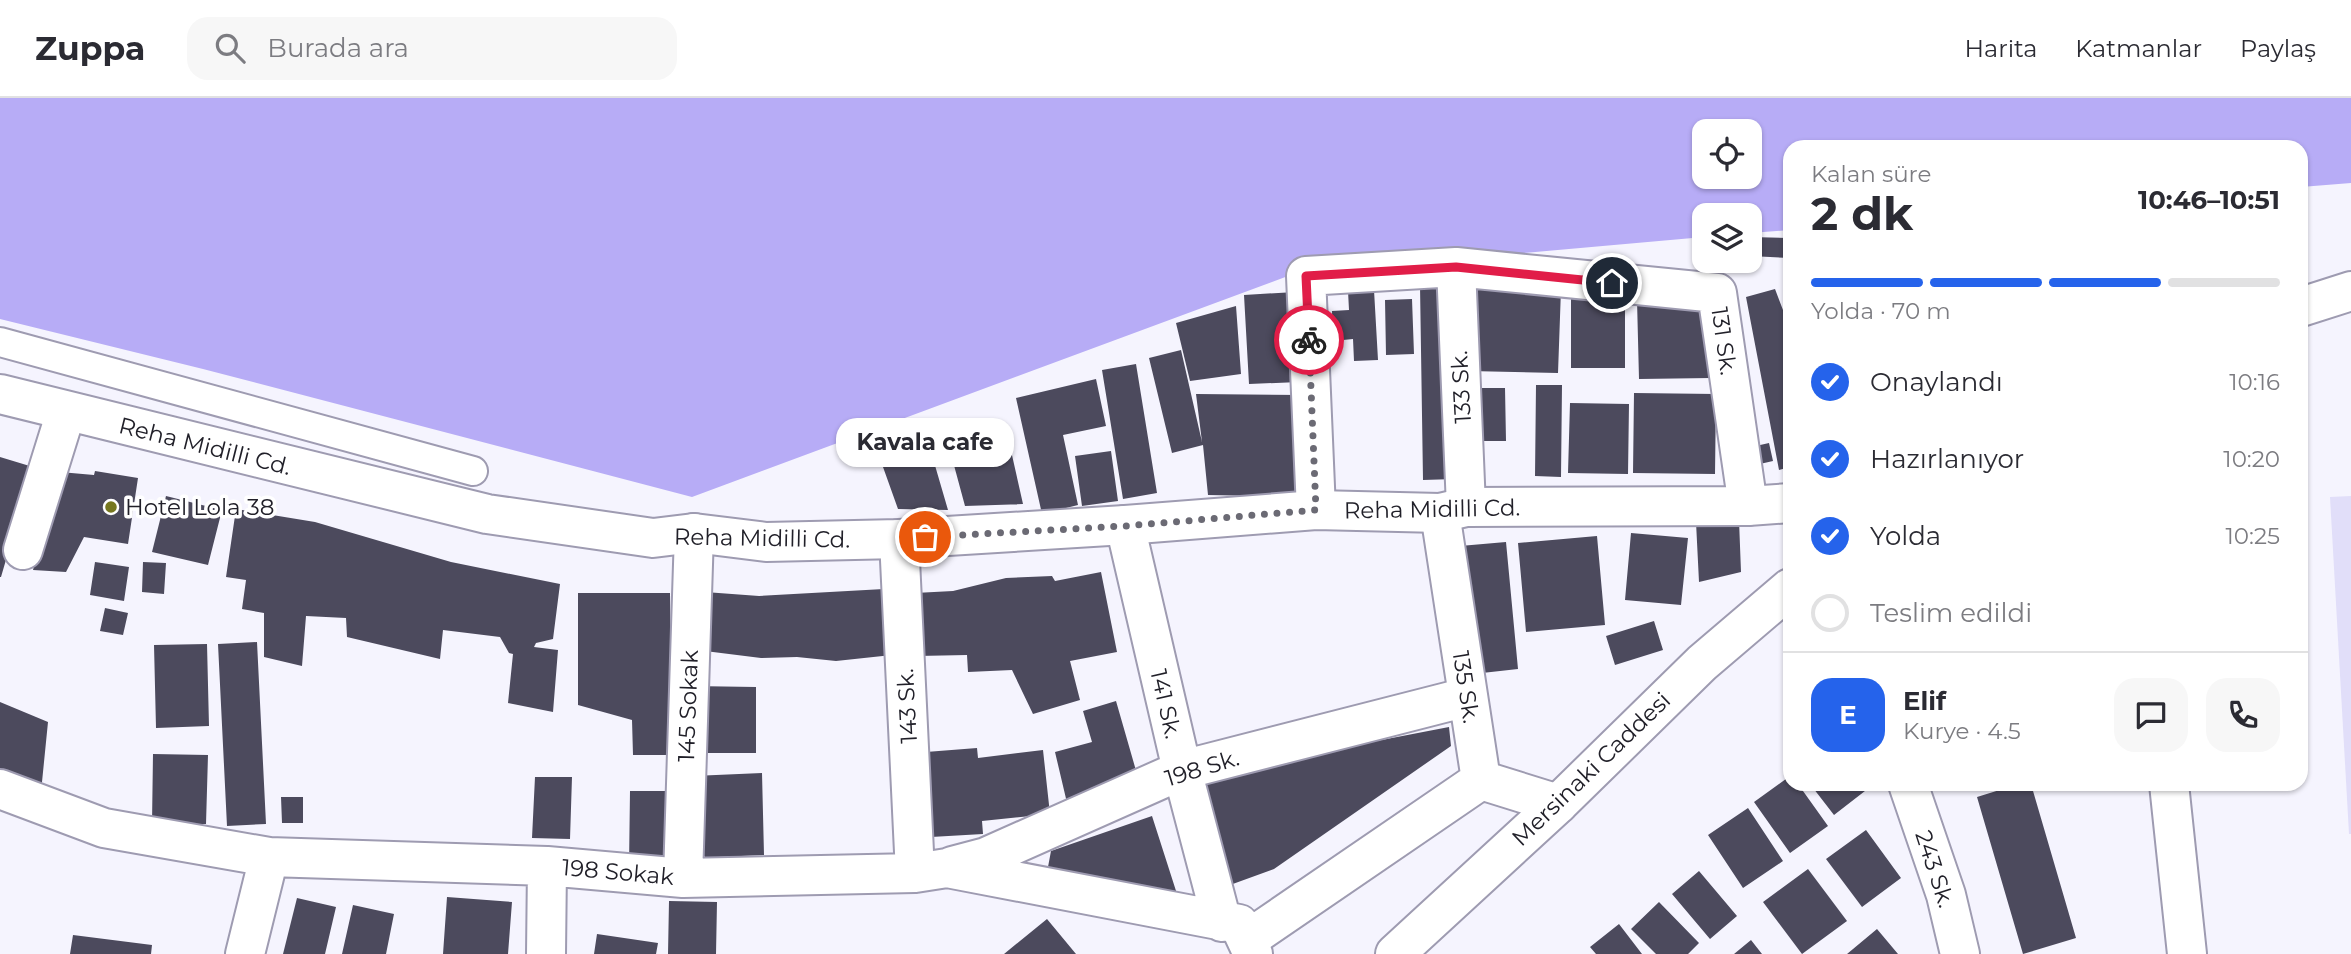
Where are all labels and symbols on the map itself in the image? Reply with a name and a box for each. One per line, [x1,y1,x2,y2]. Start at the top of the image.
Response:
pin [1582,253,1642,313]
courier [1274,305,1344,375]
street label: 131 Sk. [1705,305,1743,377]
street label: 133 Sk. [1445,350,1477,424]
street label: Reha Midilli Cd. [116,411,294,481]
callout: Kavala cafe [836,418,1014,467]
place label: Hotel Lola 38 [125,493,274,521]
street label: Reha Midilli Cd. [1344,493,1520,525]
marker: Hotel Lola 38 [103,499,119,515]
pin [895,507,955,567]
street label: Reha Midilli Cd. [674,522,850,554]
street label: 145 Sokak [672,649,704,762]
street label: 135 Sk. [1446,649,1486,725]
street label: 141 Sk. [1144,667,1188,741]
street label: 143 Sk. [891,668,923,744]
street label: Mersinaki Caddesi [1506,686,1676,852]
street label: 198 Sk. [1162,743,1242,793]
street label: 243 Sk. [1909,827,1961,911]
street label: 198 Sokak [561,853,675,891]

